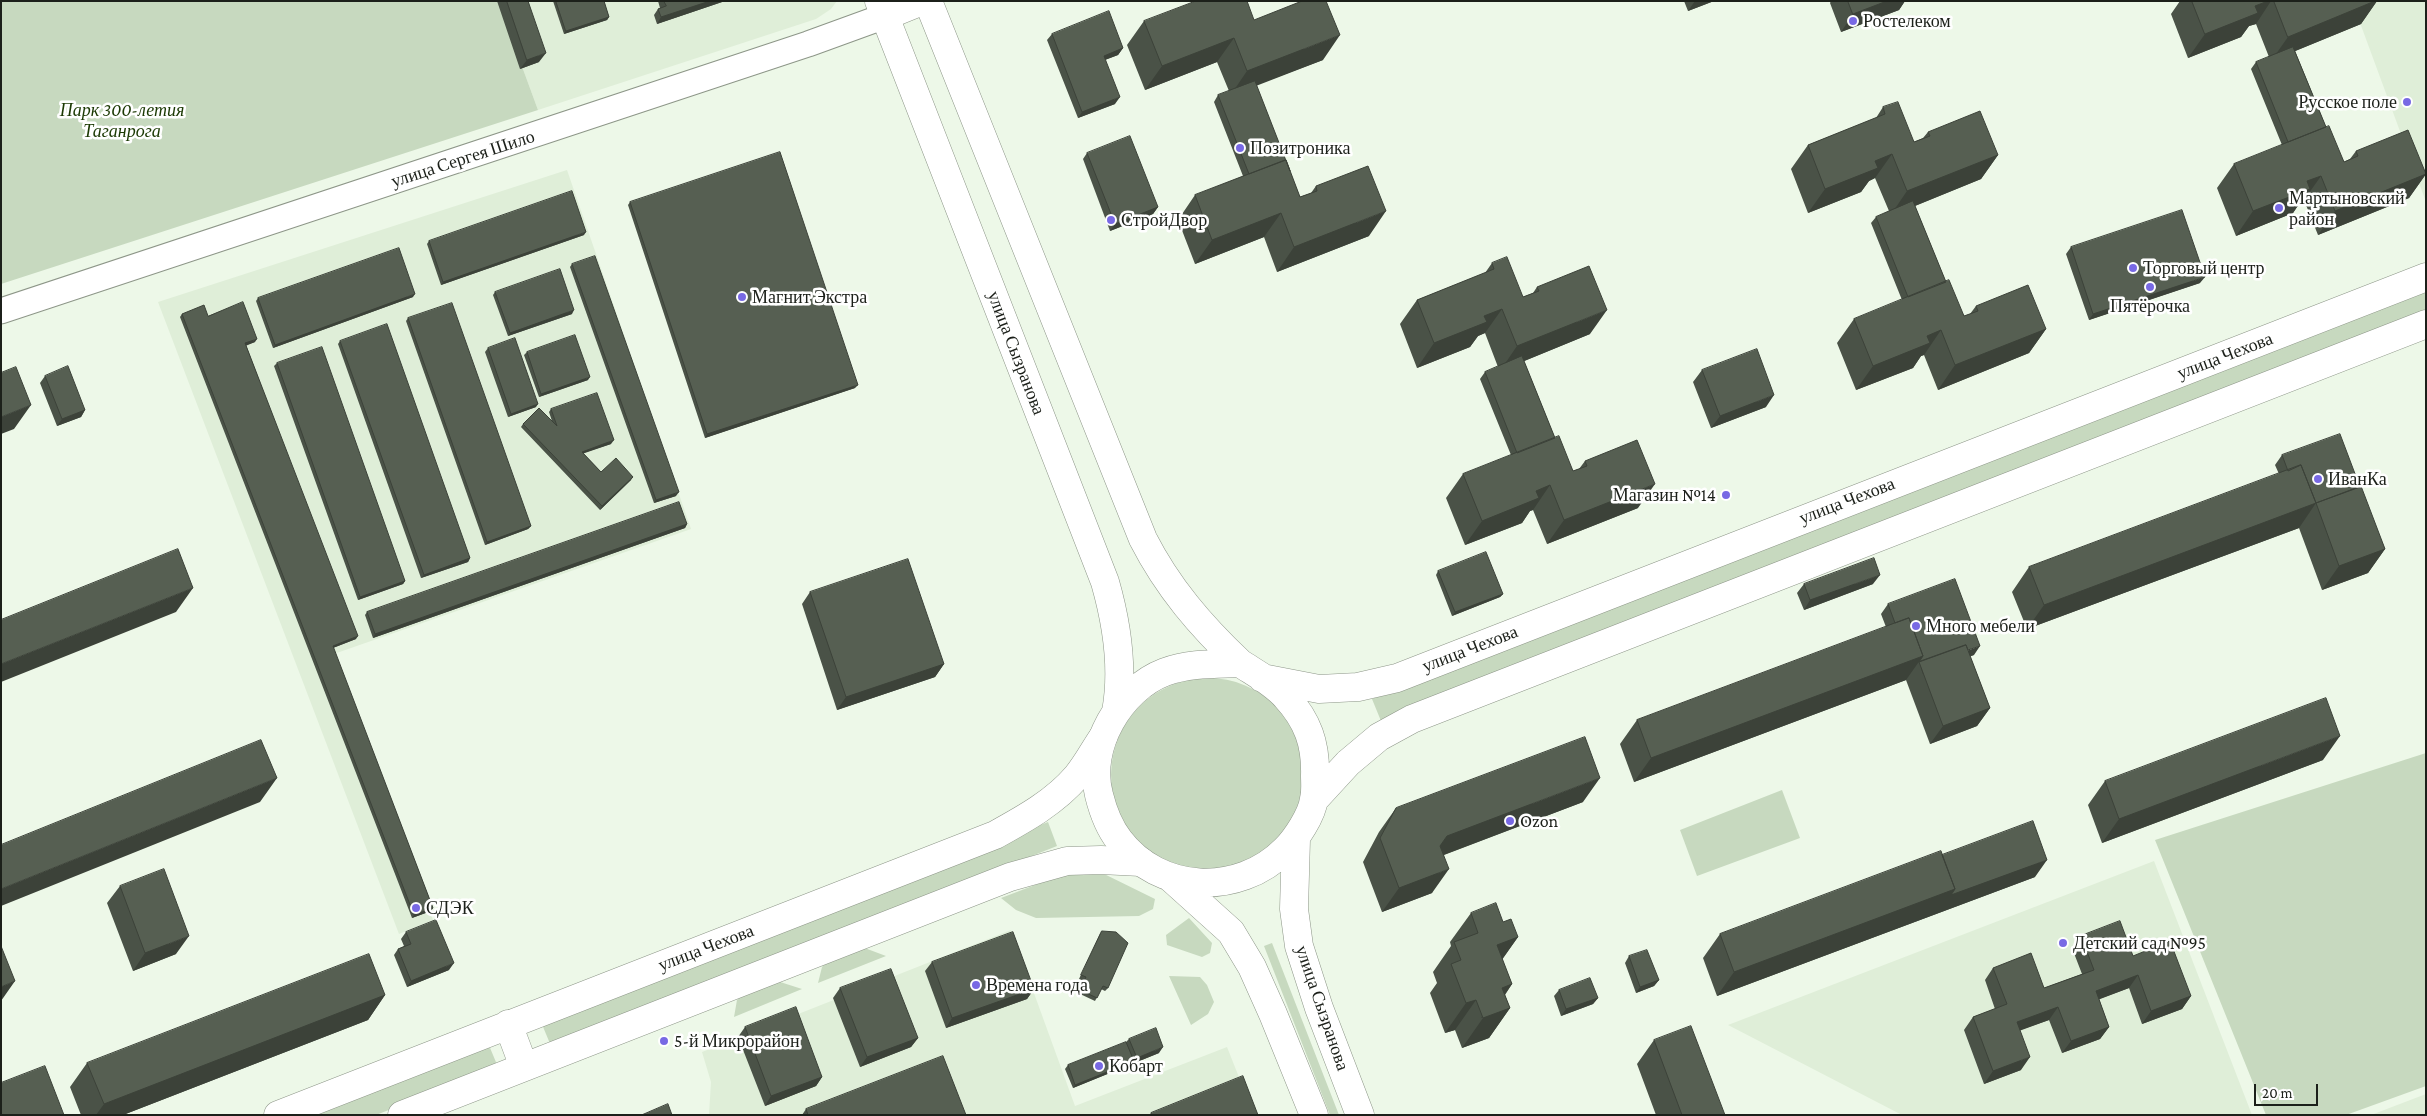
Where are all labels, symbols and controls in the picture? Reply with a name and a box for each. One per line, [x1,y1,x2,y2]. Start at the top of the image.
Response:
place label: Ростелеком [1863,10,1951,32]
marker: Ростелеком [1847,15,1859,27]
place label: Русское поле [2298,91,2397,113]
marker: Русское поле [2401,96,2413,108]
park label: Парк 300-летия Таганрога [60,99,184,142]
street label: улица Сергея Шило [389,126,537,192]
place label: Позитроника [1250,137,1351,159]
marker: Позитроника [1234,142,1246,154]
place label: Мартыновский район [2289,187,2405,230]
marker: Мартыновский район [2273,202,2285,214]
place label: СтройДвор [1121,209,1207,231]
marker: СтройДвор [1105,214,1117,226]
place label: Торговый центр [2143,257,2265,279]
marker: Торговый центр [2127,262,2139,274]
marker: Пятёрочка [2144,281,2156,293]
place label: Магнит Экстра [752,286,867,308]
street label: улица Сызранова [982,288,1050,418]
marker: Магнит Экстра [736,291,748,303]
place label: Пятёрочка [2110,295,2190,317]
street label: улица Чехова [2174,328,2276,384]
place label: ИванКа [2328,468,2387,490]
street label: улица Чехова [1796,473,1898,529]
marker: ИванКа [2312,473,2324,485]
place label: Магазин №14 [1613,484,1716,506]
marker: Магазин №14 [1720,489,1732,501]
place label: Много мебели [1926,615,2035,637]
marker: Много мебели [1910,620,1922,632]
street label: улица Чехова [1419,621,1521,677]
place label: Ozon [1520,810,1558,832]
marker: Ozon [1504,815,1516,827]
place label: СДЭК [426,897,474,919]
marker: СДЭК [410,902,422,914]
street label: улица Чехова [655,920,757,976]
place label: Детский сад №95 [2073,932,2206,954]
marker: Детский сад №95 [2057,937,2069,949]
street label: улица Сызранова [1290,943,1354,1073]
place label: Времена года [986,974,1088,996]
marker: Времена года [970,979,982,991]
place label: 5-й Микрорайон [674,1030,800,1052]
marker: 5-й Микрорайон [658,1035,670,1047]
place label: Кобарт [1109,1055,1163,1077]
marker: Кобарт [1093,1060,1105,1072]
scale bar [2257,1074,2321,1106]
text: 20 m [2262,1085,2293,1101]

